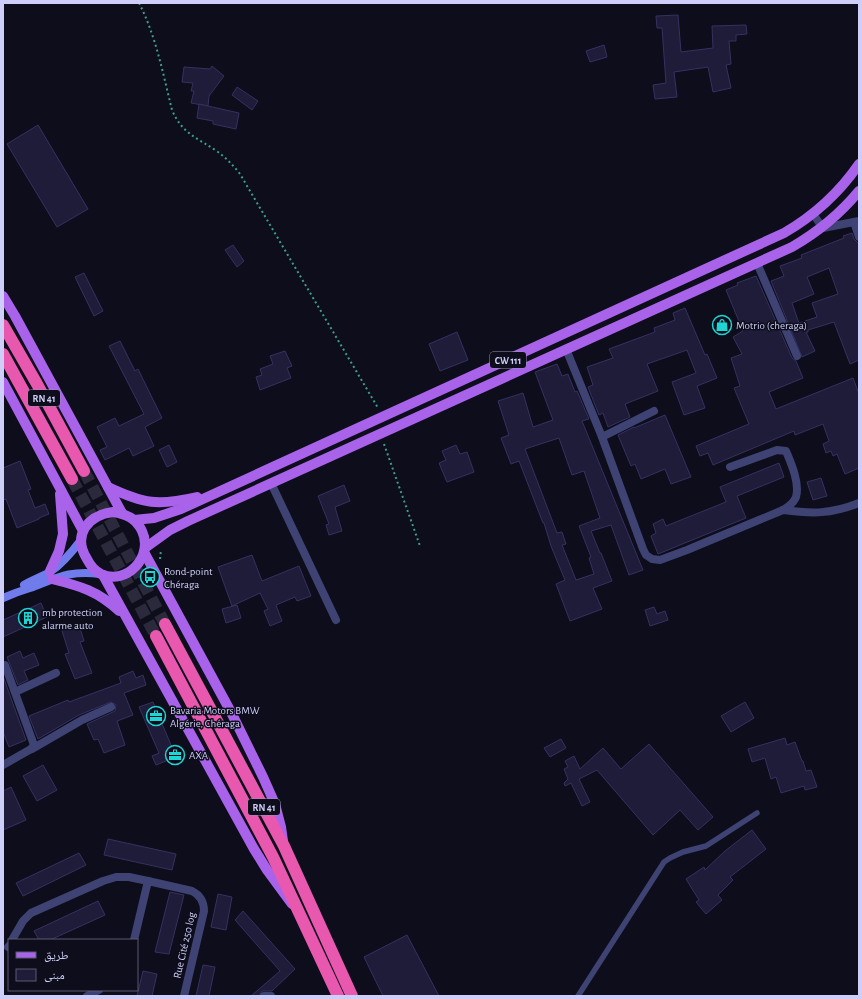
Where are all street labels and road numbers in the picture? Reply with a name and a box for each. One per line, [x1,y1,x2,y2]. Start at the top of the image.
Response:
road number: CW 111 [490,352,526,368]
road number: RN 41 [28,390,60,406]
road number: RN 41 [248,799,280,815]
street label: Rue Cité 250 log [172,910,198,979]

